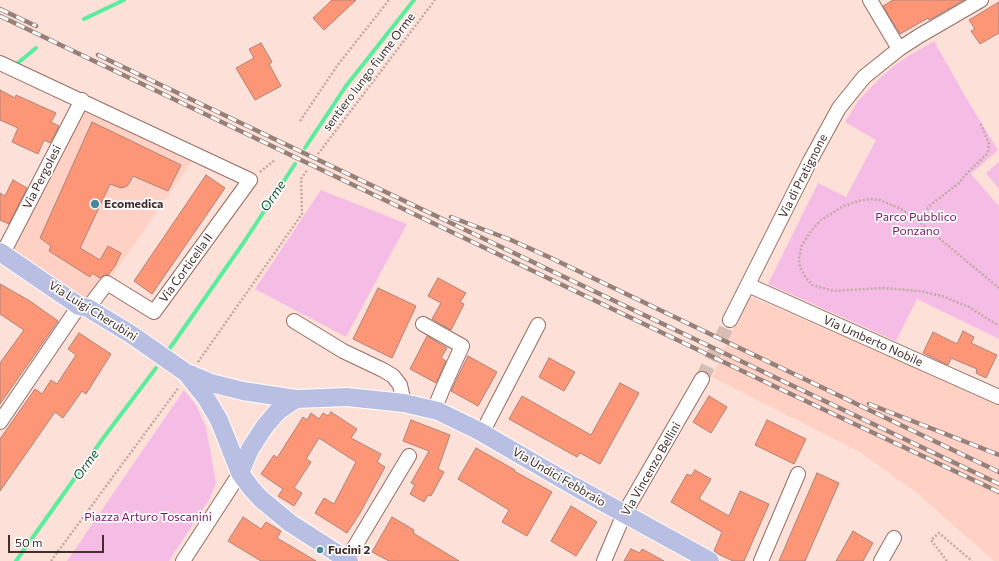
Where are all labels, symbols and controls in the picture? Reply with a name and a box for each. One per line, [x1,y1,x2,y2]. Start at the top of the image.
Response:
street label: sentiero lungo fiume Orme [320,10,418,134]
street label: Via di Pratignone [776,132,830,220]
street label: Via Pergolesi [20,143,64,211]
water label: Orme [257,178,289,214]
place label: Ecomedica [104,197,163,211]
marker: Ecomedica [89,198,101,210]
park label: Parco Pubblico Ponzano [875,210,957,238]
street label: Via Corticella II [156,231,216,305]
street label: Via Luigi Cherubini [46,278,140,344]
street label: Via Umberto Nobile [821,313,925,369]
street label: Via Vincenzo Bellini [618,420,684,518]
street label: Via Undici Febbraio [510,444,608,510]
water label: Orme [70,447,102,483]
park label: Piazza Arturo Toscanini [84,510,212,524]
scale bar [10,527,106,553]
text: 50 m [15,535,43,549]
place label: Fucini 2 [328,543,370,557]
marker: Fucini 2 [315,545,325,555]

